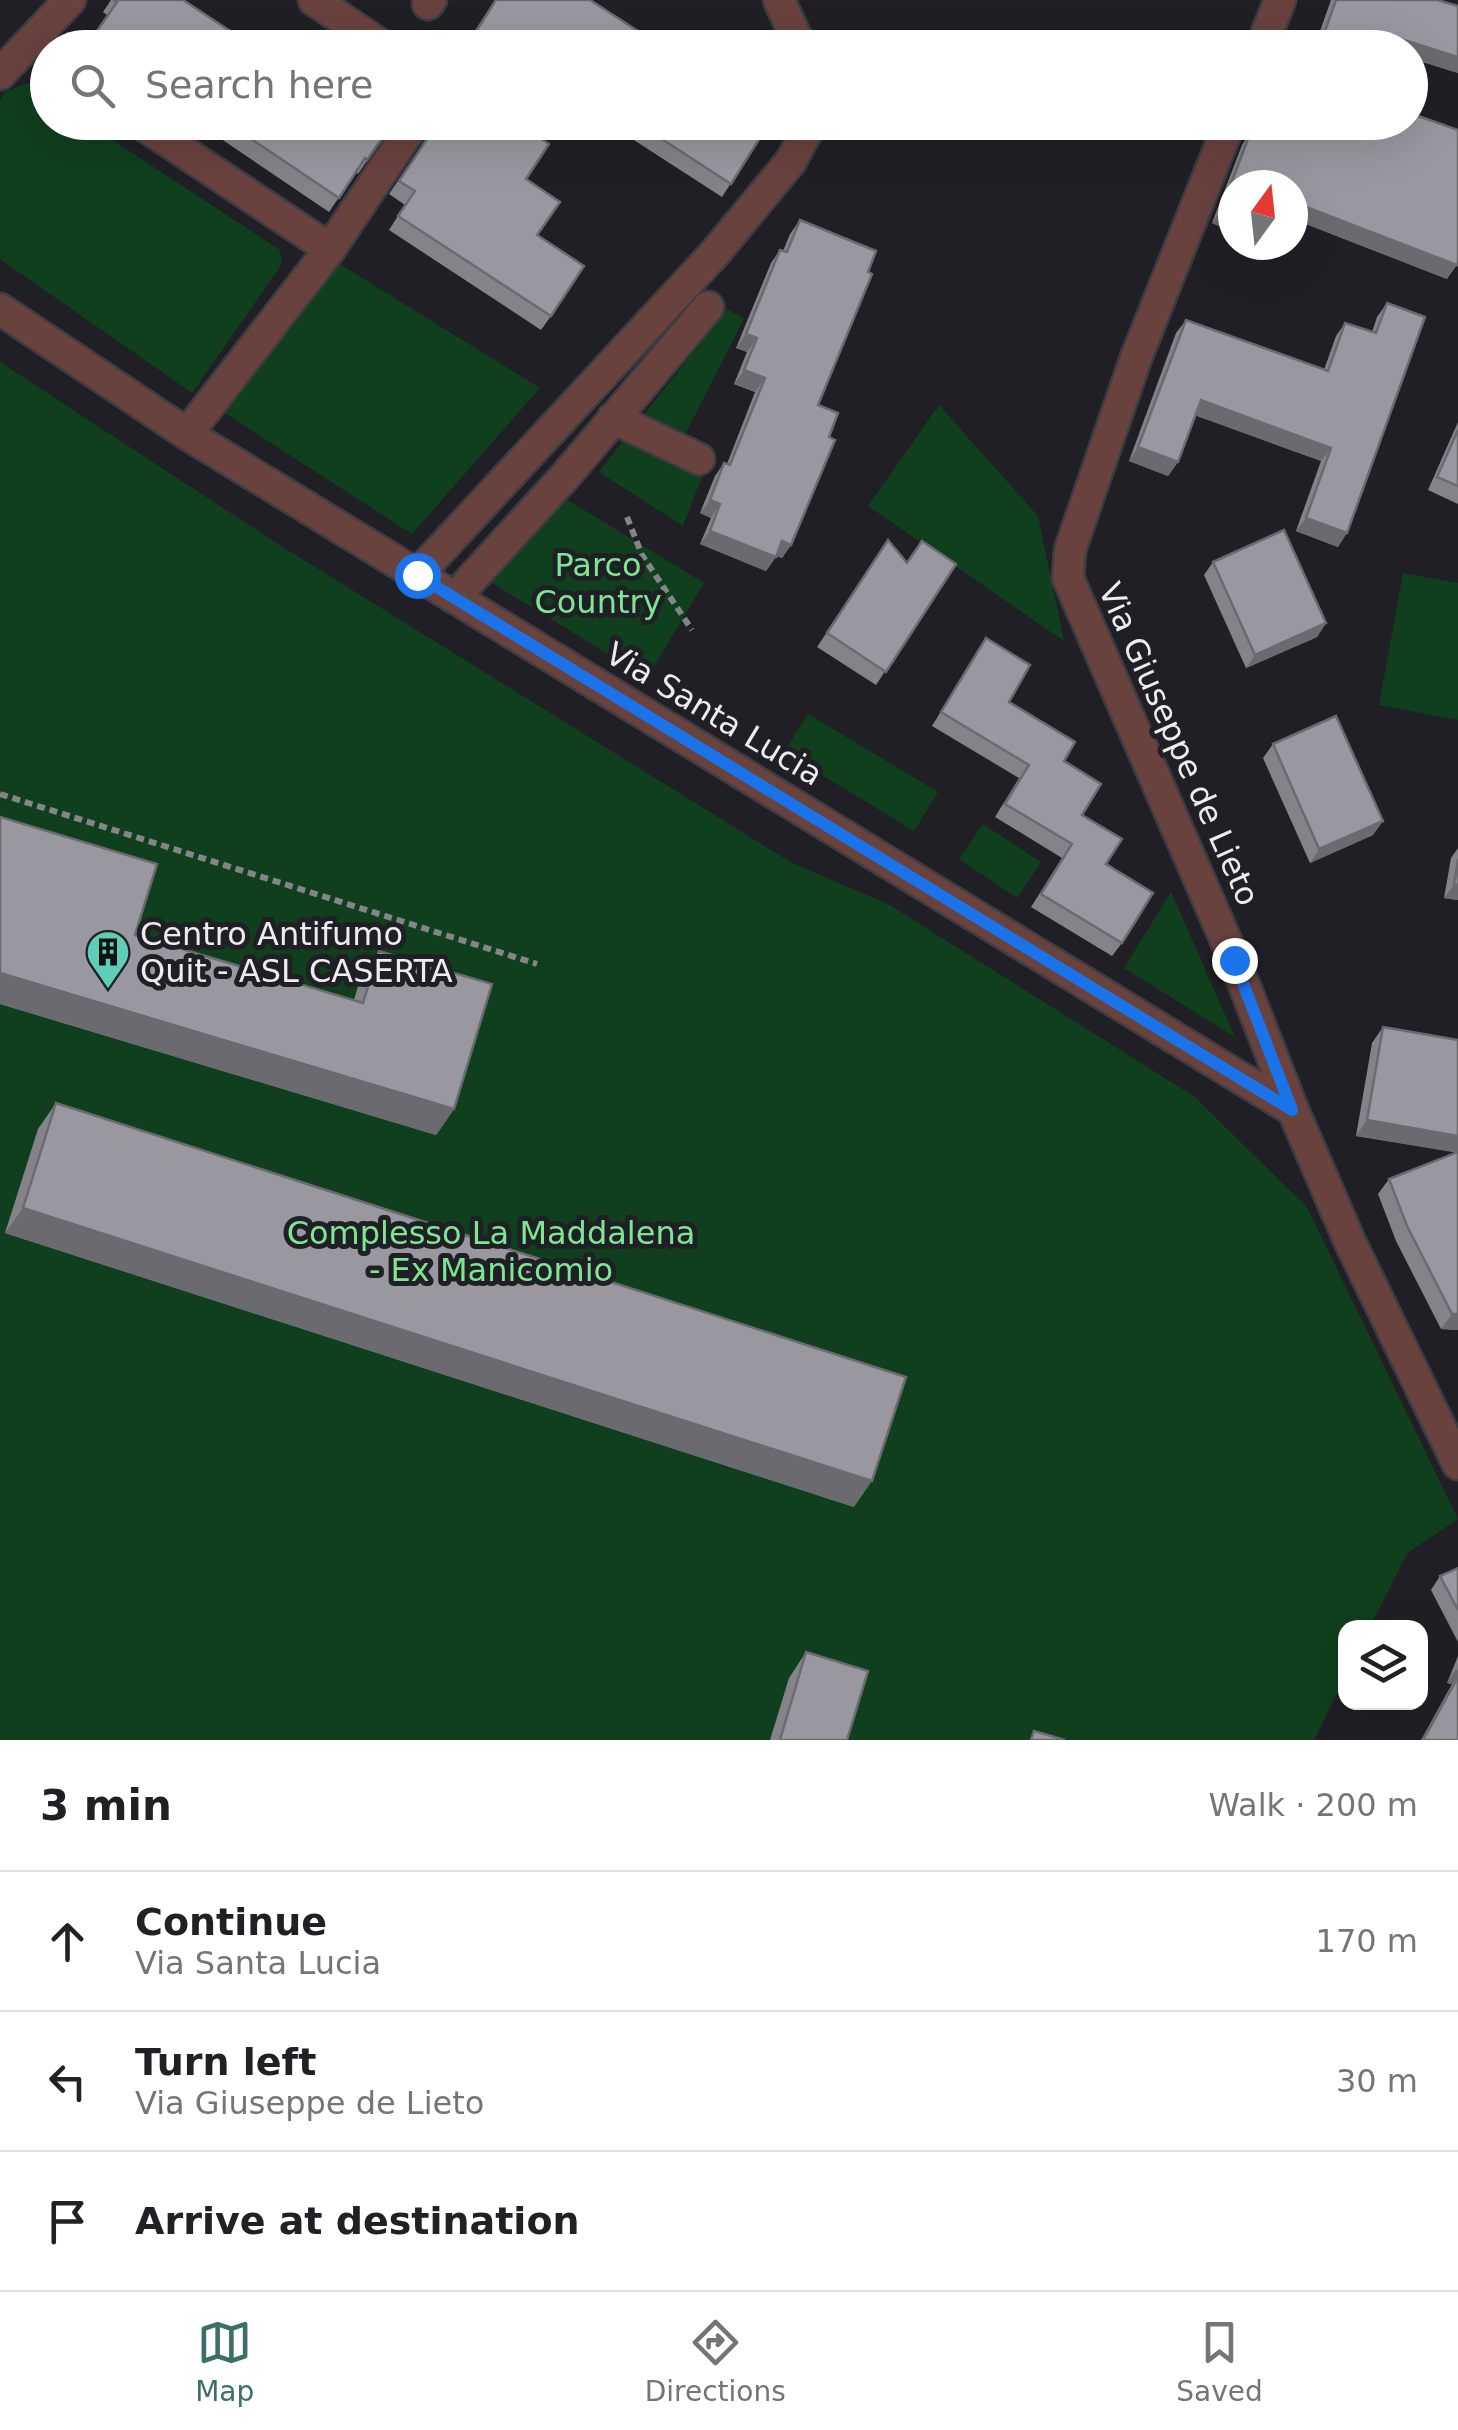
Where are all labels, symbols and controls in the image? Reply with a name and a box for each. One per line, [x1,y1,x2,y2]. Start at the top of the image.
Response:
search box [30,30,1428,140]
icon: search [65,58,120,113]
text: Search here [145,63,373,107]
north arrow [1218,170,1308,260]
park label: Parco Country [534,546,662,621]
route start [395,553,441,599]
street label: Via Giuseppe de Lieto [1091,577,1267,911]
street label: Via Santa Lucia [599,634,829,794]
place label: Centro Antifumo Quit - ASL CASERTA [140,915,453,990]
building icon: Centro Antifumo Quit - ASL CASERTA [85,929,131,990]
route end [1212,938,1258,984]
park label: Complesso La Maddalena - Ex Manicomio [287,1214,695,1289]
map controls [1338,1620,1428,1710]
button: layers [1338,1620,1428,1710]
text: 3 min [40,1781,172,1830]
text: Walk · 200 m [1208,1786,1418,1824]
text: Continue [135,1900,327,1944]
icon: ahead [40,1914,95,1969]
text: 170 m [1316,1922,1418,1960]
text: Via Santa Lucia [135,1944,381,1982]
text: Turn left [135,2040,316,2084]
icon: left [40,2054,95,2109]
text: 30 m [1336,2062,1418,2100]
text: Via Giuseppe de Lieto [135,2084,484,2122]
icon: arrive [40,2194,95,2249]
text: Arrive at destination [135,2199,580,2243]
tab: Map [195,2315,254,2408]
tab: Directions [645,2315,786,2408]
tab: Saved [1176,2315,1263,2408]

